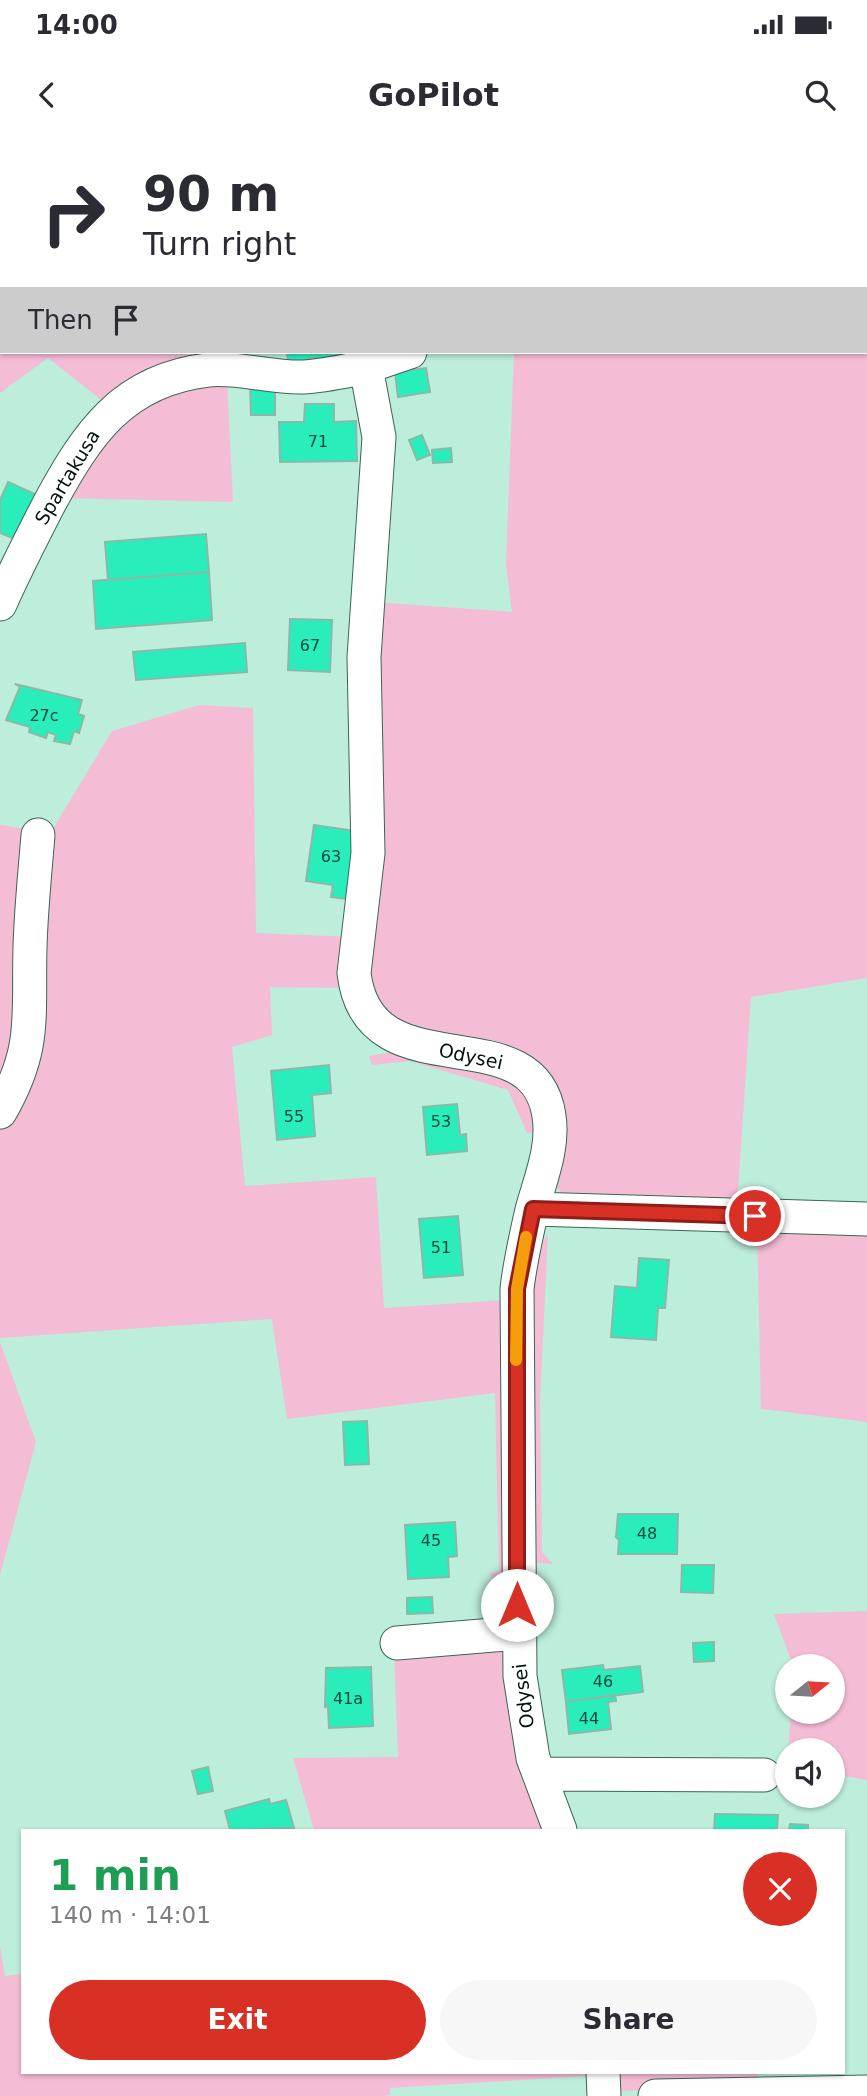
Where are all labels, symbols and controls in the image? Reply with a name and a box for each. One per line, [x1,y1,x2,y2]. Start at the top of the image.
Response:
text: 14:00 [35,10,118,40]
icon: back [28,76,66,114]
text: GoPilot [368,76,499,114]
icon: search [801,76,839,114]
text: 90 m [143,166,279,223]
icon: right [28,168,119,259]
text: Turn right [143,225,296,263]
icon: arrive [107,301,145,339]
text: Then [28,305,93,335]
street label: Spartakusa [30,426,104,528]
house number: 71 [308,432,328,451]
house number: 67 [300,636,320,655]
house number: 27c [29,706,59,725]
house number: 63 [321,847,341,866]
street label: Odysei [437,1038,505,1074]
house number: 55 [284,1107,304,1126]
house number: 53 [431,1112,451,1131]
pin [725,1186,785,1246]
icon: arrive [736,1197,774,1235]
house number: 51 [431,1238,451,1257]
house number: 48 [637,1524,657,1543]
house number: 45 [421,1531,441,1550]
position arrow [480,1568,554,1642]
north arrow [775,1654,845,1724]
map controls [775,1654,845,1808]
street label: Odysei [508,1662,538,1730]
house number: 46 [593,1672,613,1691]
house number: 41a [333,1689,363,1708]
house number: 44 [579,1709,599,1728]
button: sound [775,1738,845,1808]
text: 1 min [49,1851,181,1900]
button: close [743,1852,817,1926]
text: 140 m · 14:01 [49,1902,211,1928]
button: Exit [49,1980,426,2060]
button: Share [440,1980,817,2060]

